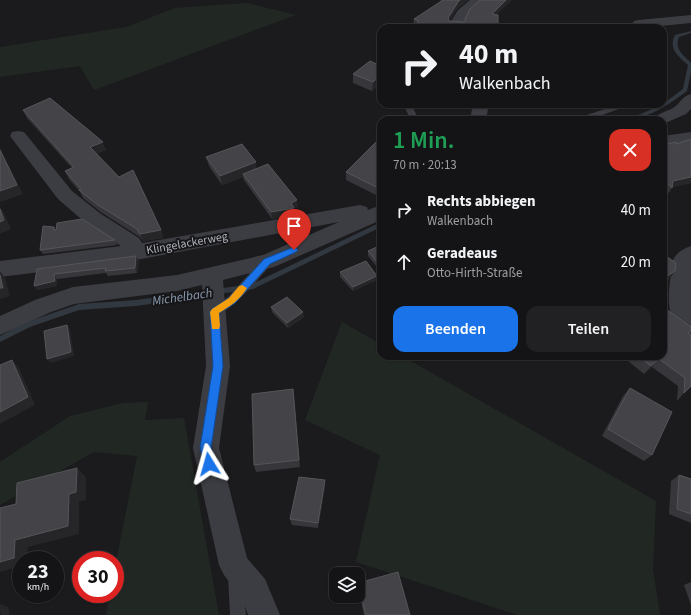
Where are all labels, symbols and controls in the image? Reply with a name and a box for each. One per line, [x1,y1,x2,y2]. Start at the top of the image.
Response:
text: 40 m [459,34,518,74]
icon: right [393,40,445,92]
text: Walkenbach [459,71,551,96]
text: 1 Min. [393,123,454,158]
button: close [609,129,651,171]
text: 70 m · 20:13 [393,156,457,174]
text: Rechts abbiegen [427,191,536,212]
icon: right [393,199,415,221]
text: 40 m [621,200,651,221]
pin [277,209,311,250]
text: Walkenbach [427,212,493,230]
icon: arrive [283,215,305,237]
street label: Klingelackerweg [145,228,229,259]
text: Geradeaus [427,243,497,264]
icon: ahead [393,251,415,273]
text: 20 m [621,252,651,273]
text: Otto-Hirth-Straße [427,264,522,282]
water label: Michelbach [151,284,214,310]
button: Beenden [393,306,518,352]
button: Teilen [526,306,651,352]
position arrow [188,443,230,485]
speed limit sign: 30 [72,551,124,603]
text: 23 [27,558,49,586]
map controls [329,567,365,603]
button: layers [329,567,365,603]
text: km/h [27,580,49,594]

